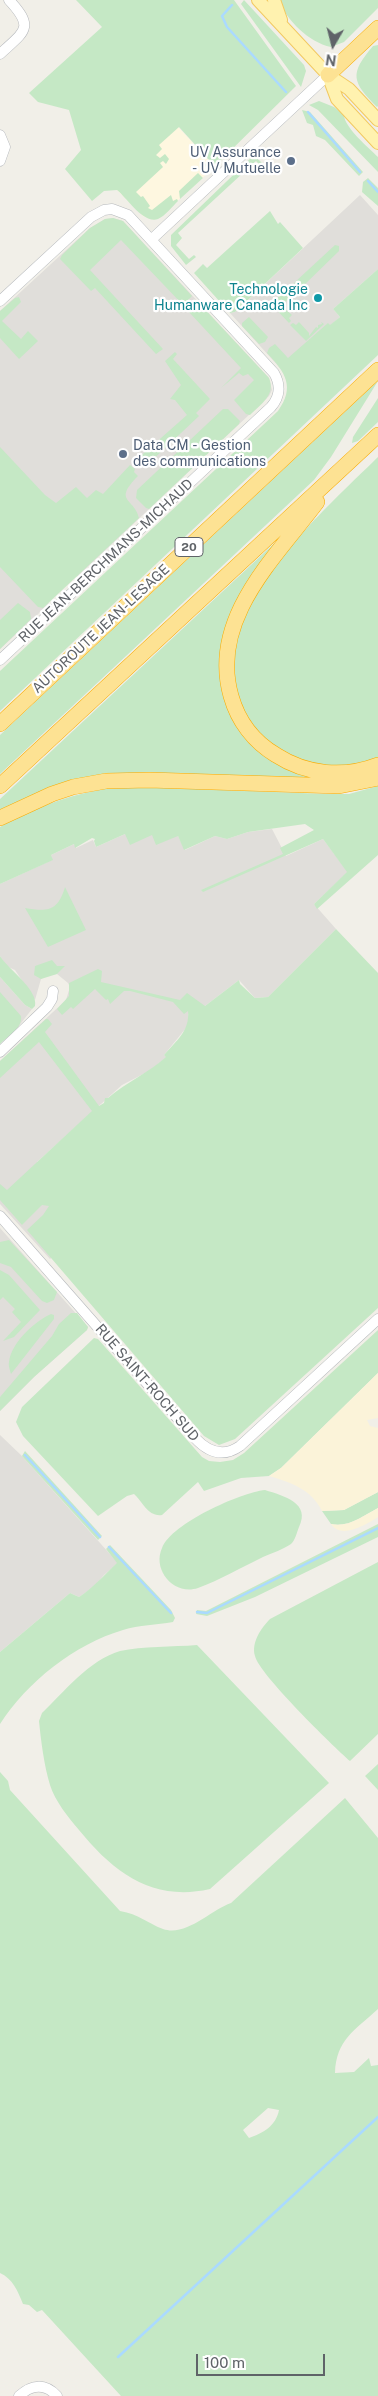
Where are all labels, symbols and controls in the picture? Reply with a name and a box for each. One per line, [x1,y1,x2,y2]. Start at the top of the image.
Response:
north arrow [308,20,358,70]
text: N [324,51,337,69]
place label: UV Assurance - UV Mutuelle [190,145,281,178]
marker: UV Assurance - UV Mutuelle [285,155,297,167]
place label: Technologie Humanware Canada Inc [154,282,308,314]
marker: Technologie Humanware Canada Inc [312,292,324,304]
place label: Data CM - Gestion des communications [133,438,266,471]
marker: Data CM - Gestion des communications [117,448,129,460]
street label: RUE JEAN-BERCHMANS-MICHAUD [15,476,197,646]
road number: 20 [175,538,203,556]
street label: AUTOROUTE JEAN-LESAGE [29,561,173,697]
street label: RUE SAINT-ROCH SUD [92,1321,202,1445]
scale bar [198,2344,327,2376]
text: 100 m [204,2354,245,2371]

